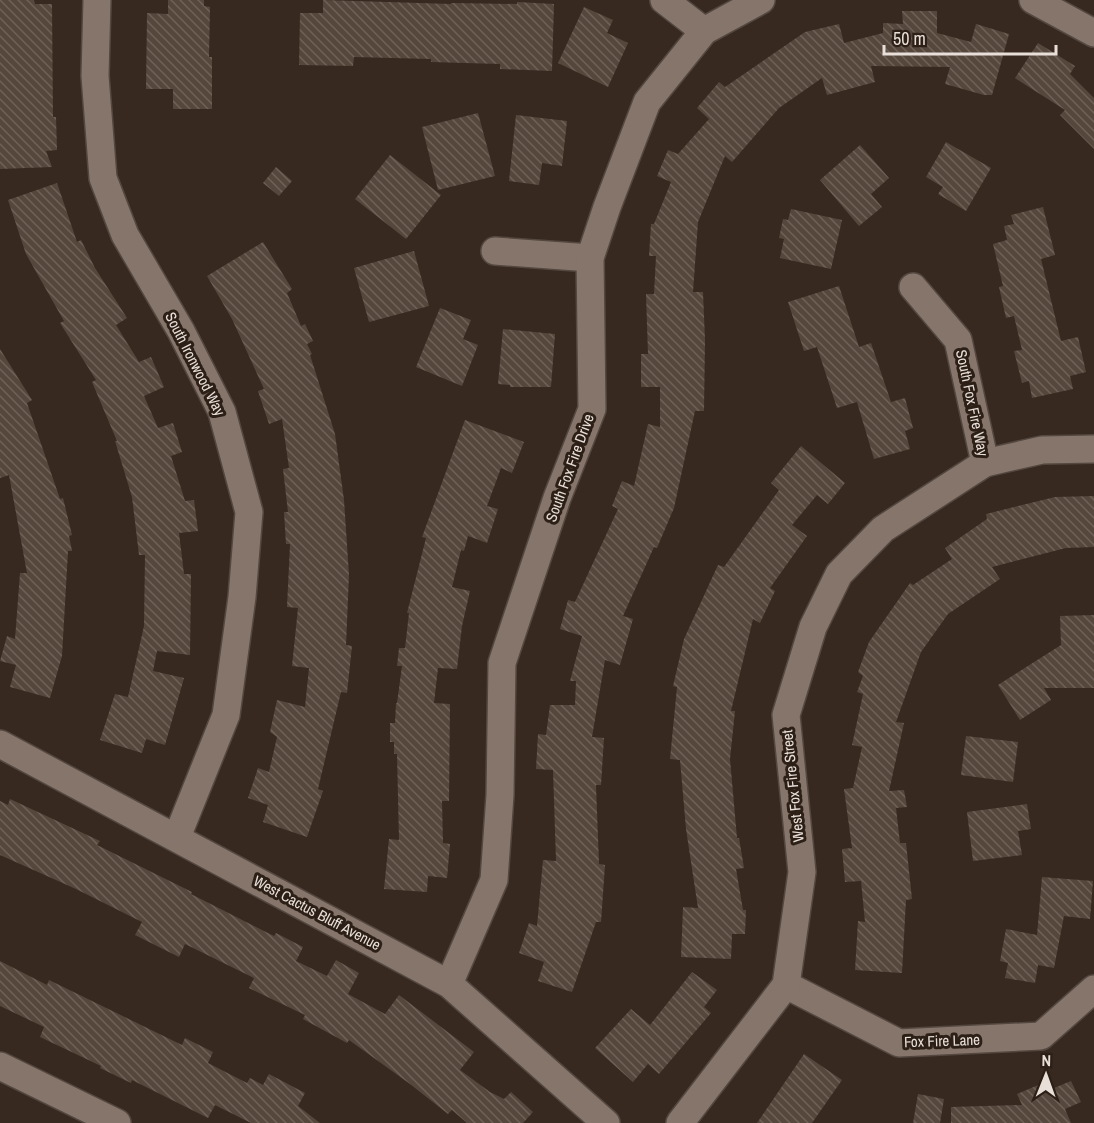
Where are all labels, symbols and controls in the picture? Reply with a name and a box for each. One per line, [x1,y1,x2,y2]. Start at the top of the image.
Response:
scale bar [884,18,1056,56]
text: 50 m [893,26,926,51]
street label: South Ironwood Way [160,308,231,420]
street label: South Fox Fire Way [951,348,994,459]
street label: South Fox Fire Drive [540,411,599,525]
street label: West Fox Fire Street [776,728,809,843]
street label: West Cactus Bluff Avenue [250,870,385,955]
street label: Fox Fire Lane [904,1029,980,1052]
north arrow [1016,1045,1076,1105]
text: N [1041,1049,1051,1071]

